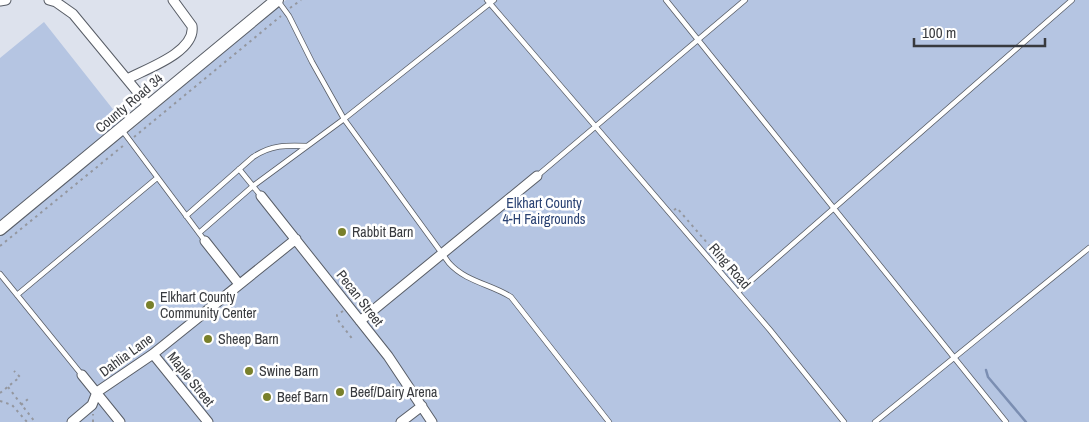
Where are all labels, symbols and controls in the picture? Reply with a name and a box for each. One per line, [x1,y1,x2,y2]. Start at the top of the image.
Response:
scale bar [914,15,1045,47]
text: 100 m [922,22,956,43]
street label: County Road 34 [91,69,167,137]
park label: Elkhart County 4-H Fairgrounds [502,194,586,228]
place label: Rabbit Barn [352,223,413,241]
marker: Rabbit Barn [336,226,348,238]
street label: Ring Road [705,239,755,293]
street label: Pecan Street [332,266,388,330]
place label: Elkhart County Community Center [160,288,257,322]
marker: Elkhart County Community Center [144,299,156,311]
street label: Dahlia Lane [96,330,156,380]
place label: Sheep Barn [218,330,279,348]
marker: Sheep Barn [202,333,214,345]
street label: Maple Street [164,348,218,410]
place label: Swine Barn [259,362,318,380]
marker: Swine Barn [243,365,255,377]
place label: Beef/Dairy Arena [350,383,438,401]
marker: Beef/Dairy Arena [334,386,346,398]
place label: Beef Barn [277,388,328,406]
marker: Beef Barn [261,391,273,403]

